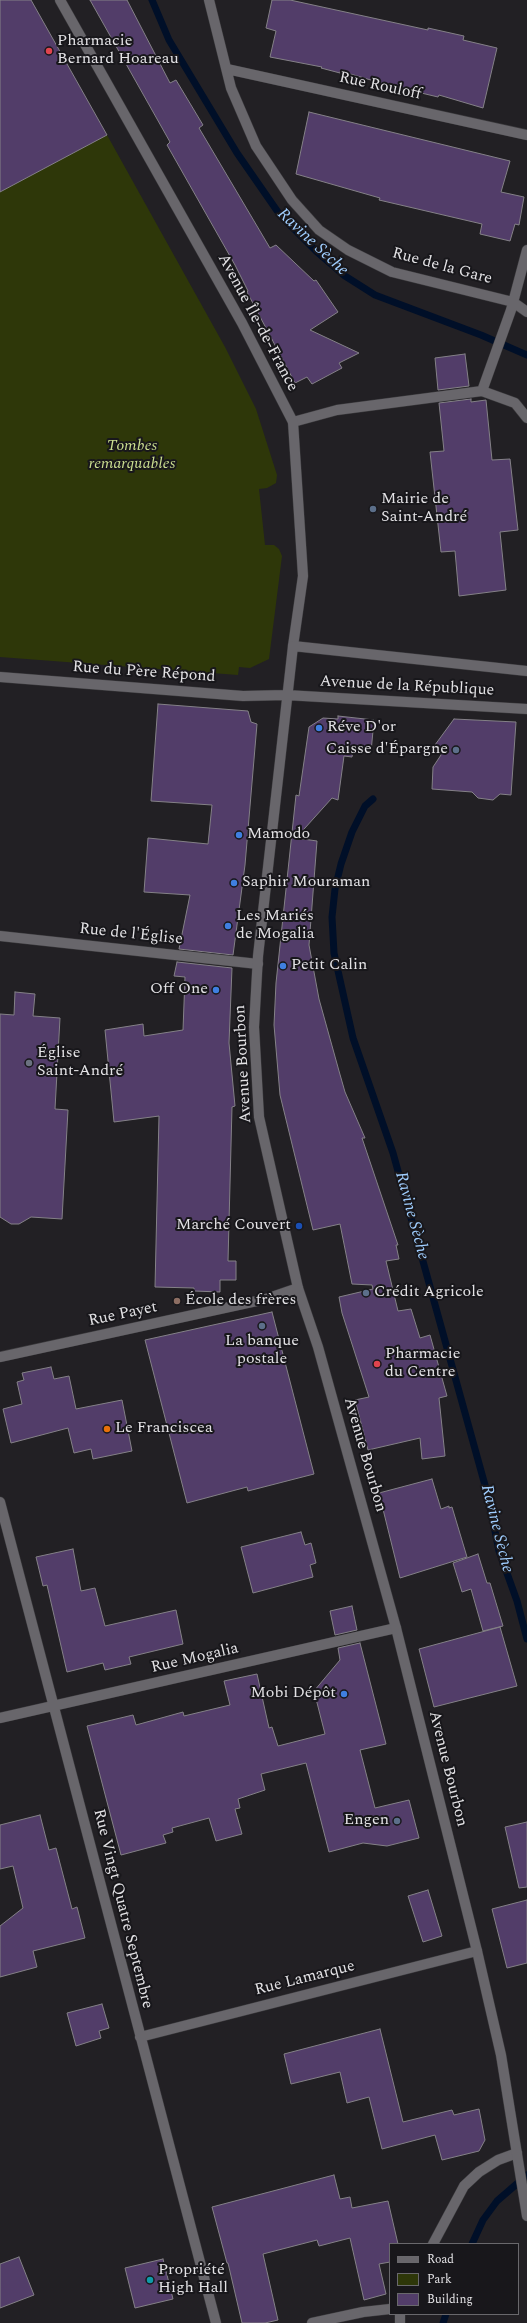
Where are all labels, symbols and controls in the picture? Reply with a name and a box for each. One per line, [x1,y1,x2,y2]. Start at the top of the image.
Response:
place label: Pharmacie Bernard Hoareau [57,32,179,70]
marker: Pharmacie Bernard Hoareau [44,46,54,56]
street label: Rue Rouloff [337,69,423,105]
water label: Ravine Sèche [272,205,352,281]
street label: Rue de la Gare [390,244,494,290]
street label: Avenue Île-de-France [213,251,301,395]
park label: Tombes remarquables [89,437,175,475]
place label: Mairie de Saint-André [381,490,467,528]
marker: Mairie de Saint-André [368,504,378,514]
street label: Rue du Père Répond [72,658,216,688]
street label: Avenue de la République [319,673,495,701]
place label: Réve D'or [327,718,396,738]
marker: Réve D'or [314,723,324,733]
place label: Caisse d'Épargne [326,740,448,760]
marker: Caisse d'Épargne [451,745,461,755]
place label: Mamodo [247,825,310,845]
marker: Mamodo [234,830,244,840]
place label: Saphir Mouraman [242,873,370,893]
marker: Saphir Mouraman [229,878,239,888]
place label: Les Mariés de Mogalia [236,907,315,945]
street label: Rue de l'Église [78,920,184,950]
marker: Les Mariés de Mogalia [223,921,233,931]
place label: Petit Calin [291,956,367,976]
marker: Petit Calin [278,961,288,971]
place label: Off One [150,980,208,1000]
marker: Off One [211,985,221,995]
street label: Avenue Bourbon [231,1004,257,1124]
place label: Église Saint-André [37,1044,123,1082]
marker: Église Saint-André [24,1058,34,1068]
water label: Ravine Sèche [389,1170,433,1262]
place label: Marché Couvert [176,1216,291,1236]
marker: Marché Couvert [294,1221,304,1231]
place label: Crédit Agricole [374,1283,484,1303]
marker: Crédit Agricole [361,1288,371,1298]
place label: École des frères [185,1291,296,1311]
marker: École des frères [172,1296,182,1306]
street label: Rue Payet [87,1298,159,1332]
marker: La banque postale [257,1321,267,1331]
place label: La banque postale [225,1332,299,1370]
place label: Pharmacie du Centre [385,1345,461,1383]
marker: Pharmacie du Centre [372,1359,382,1369]
street label: Avenue Bourbon [338,1395,390,1515]
place label: Le Franciscea [115,1419,213,1439]
marker: Le Franciscea [102,1424,112,1434]
water label: Ravine Sèche [475,1483,517,1575]
street label: Rue Mogalia [149,1640,241,1678]
place label: Mobi Dépôt [251,1684,336,1704]
marker: Mobi Dépôt [339,1689,349,1699]
street label: Avenue Bourbon [423,1709,471,1829]
street label: Rue Vingt Quatre Septembre [88,1807,156,2011]
place label: Engen [344,1811,389,1831]
marker: Engen [392,1816,402,1826]
street label: Rue Lamarque [253,1957,357,2001]
legend [389,2243,519,2315]
text: Road [427,2250,454,2269]
place label: Propriété High Hall [158,2261,228,2299]
text: Park [427,2270,452,2289]
marker: Propriété High Hall [145,2275,155,2285]
text: Building [427,2290,473,2309]

